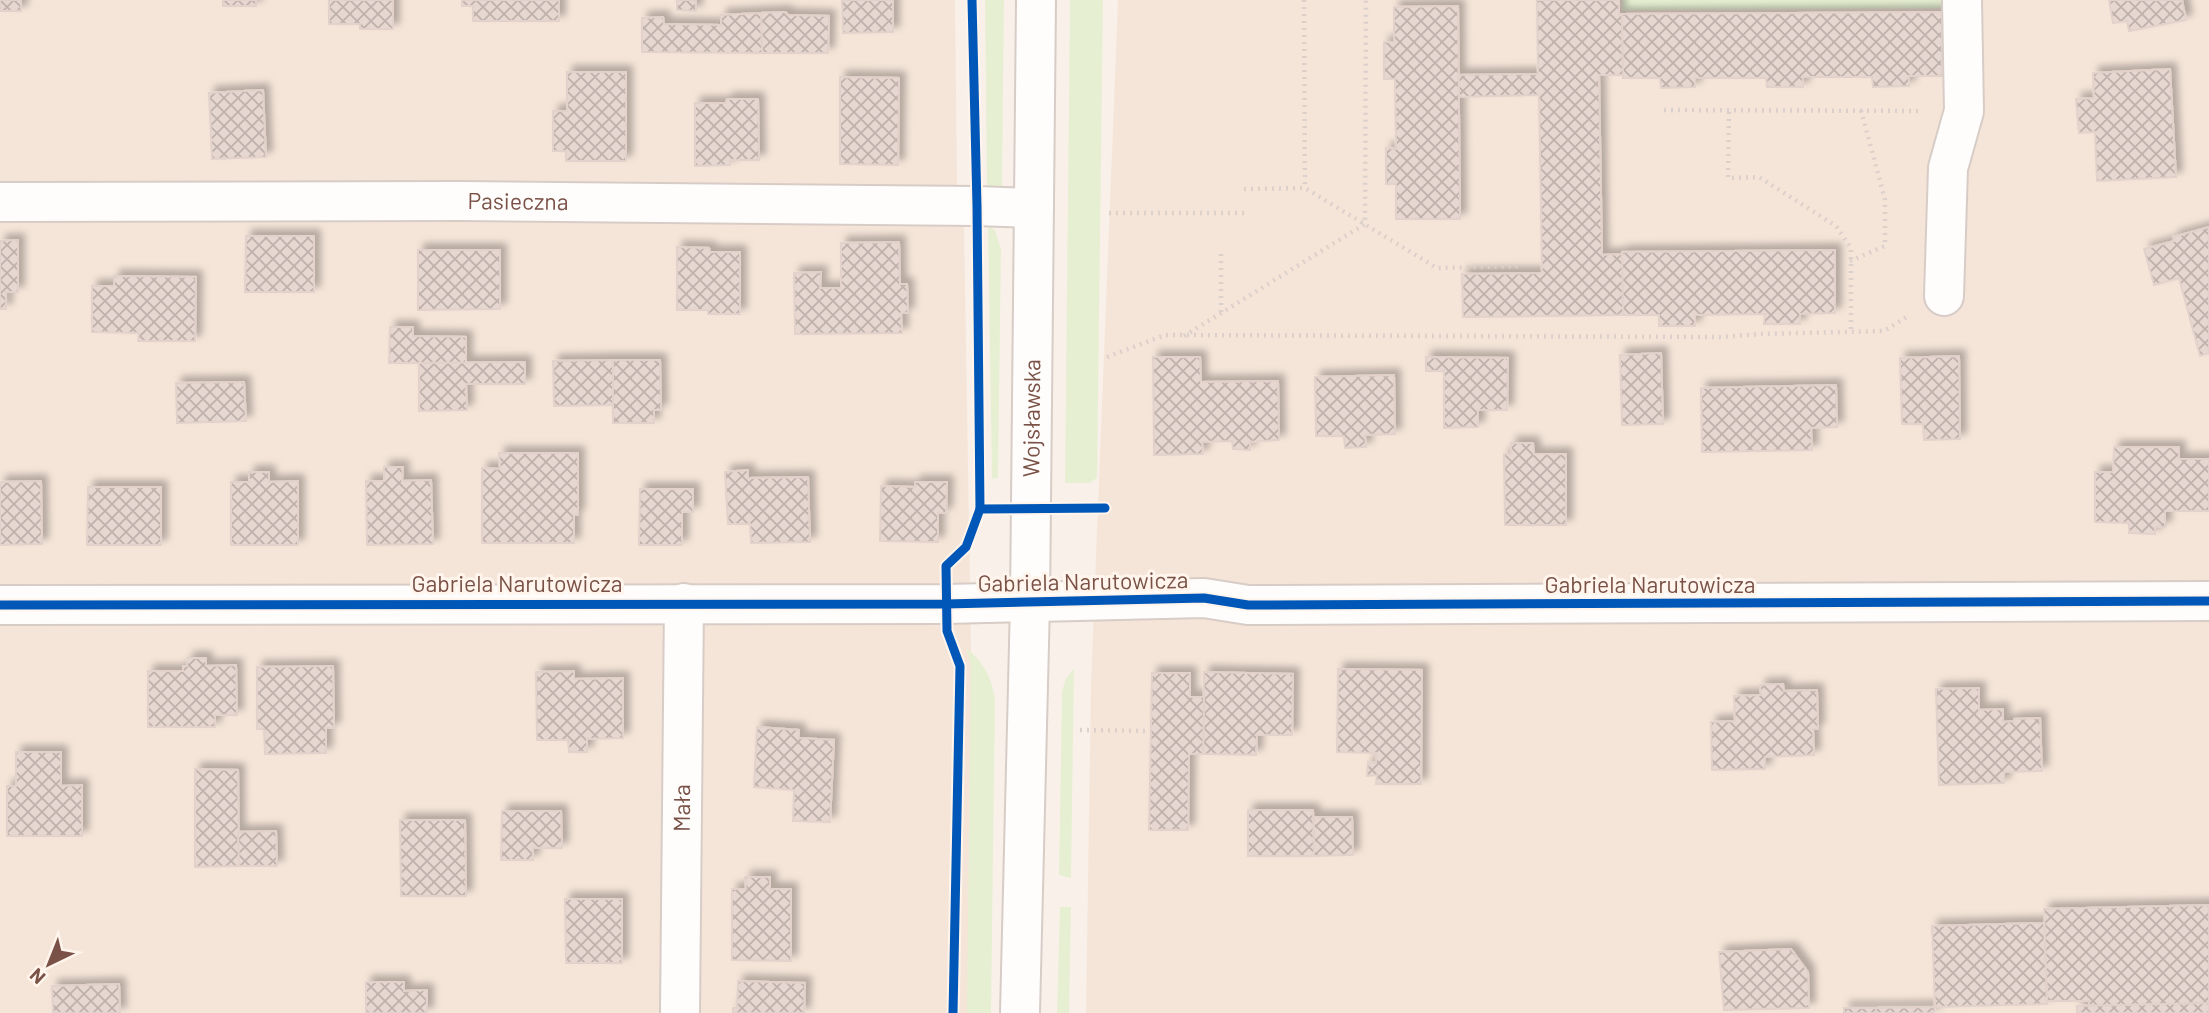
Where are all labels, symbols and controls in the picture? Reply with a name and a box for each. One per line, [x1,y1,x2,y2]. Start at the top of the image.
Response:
street label: Pasieczna [467,186,569,215]
street label: Wojsławska [1016,359,1045,477]
street label: Gabriela Narutowicza [977,565,1189,597]
street label: Gabriela Narutowicza [412,569,622,597]
street label: Gabriela Narutowicza [1545,570,1755,598]
street label: Mała [667,784,695,832]
north arrow [14,929,84,999]
text: N [25,964,50,990]

